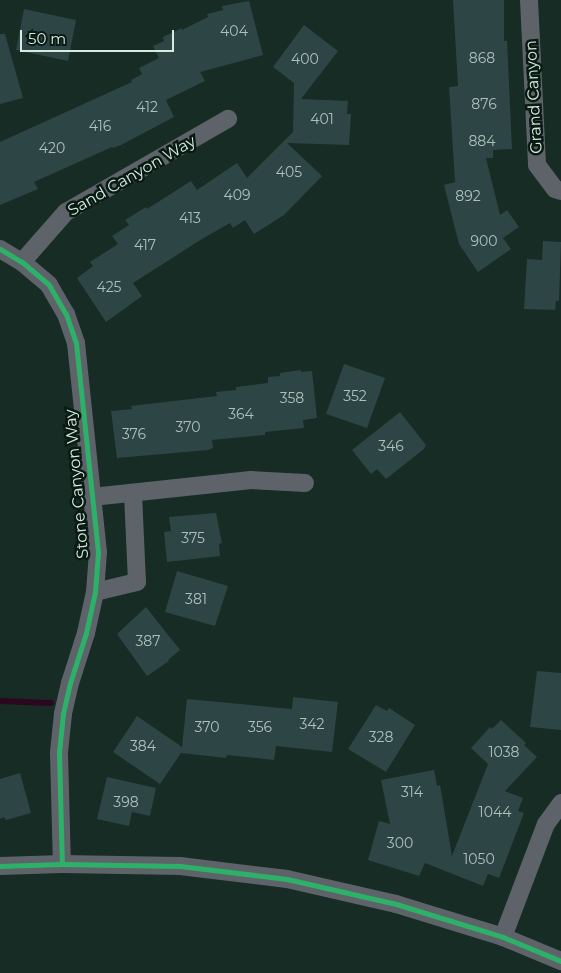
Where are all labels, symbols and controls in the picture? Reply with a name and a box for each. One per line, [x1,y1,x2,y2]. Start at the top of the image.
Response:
scale bar [22,20,176,52]
house number: 404 [220,23,248,39]
text: 50 m [28,29,66,48]
street label: Grand Canyon [521,40,547,154]
house number: 868 [469,50,495,66]
house number: 400 [291,51,319,67]
house number: 876 [471,96,497,112]
house number: 412 [136,99,158,115]
house number: 401 [310,111,334,127]
house number: 416 [89,118,111,134]
street label: Sand Canyon Way [65,132,199,220]
house number: 884 [468,133,496,149]
house number: 420 [39,140,65,156]
house number: 405 [276,164,302,180]
house number: 409 [223,187,251,203]
house number: 892 [455,188,481,204]
house number: 413 [179,210,201,226]
house number: 900 [470,233,498,249]
house number: 417 [134,237,156,253]
house number: 425 [96,279,122,295]
house number: 352 [343,388,367,404]
house number: 358 [280,390,304,406]
house number: 364 [228,406,254,422]
street label: Stone Canyon Way [61,408,93,560]
house number: 370 [176,419,200,435]
house number: 376 [122,426,146,442]
house number: 346 [378,438,404,454]
house number: 375 [181,530,205,546]
house number: 381 [185,591,207,607]
house number: 387 [135,633,161,649]
house number: 342 [299,716,325,732]
house number: 370 [195,719,219,735]
house number: 356 [248,719,272,735]
house number: 328 [369,729,393,745]
house number: 384 [130,738,156,754]
house number: 1038 [488,744,520,760]
house number: 314 [401,784,423,800]
house number: 398 [113,794,139,810]
house number: 1044 [479,804,511,820]
house number: 300 [387,835,413,851]
house number: 1050 [463,851,495,867]

